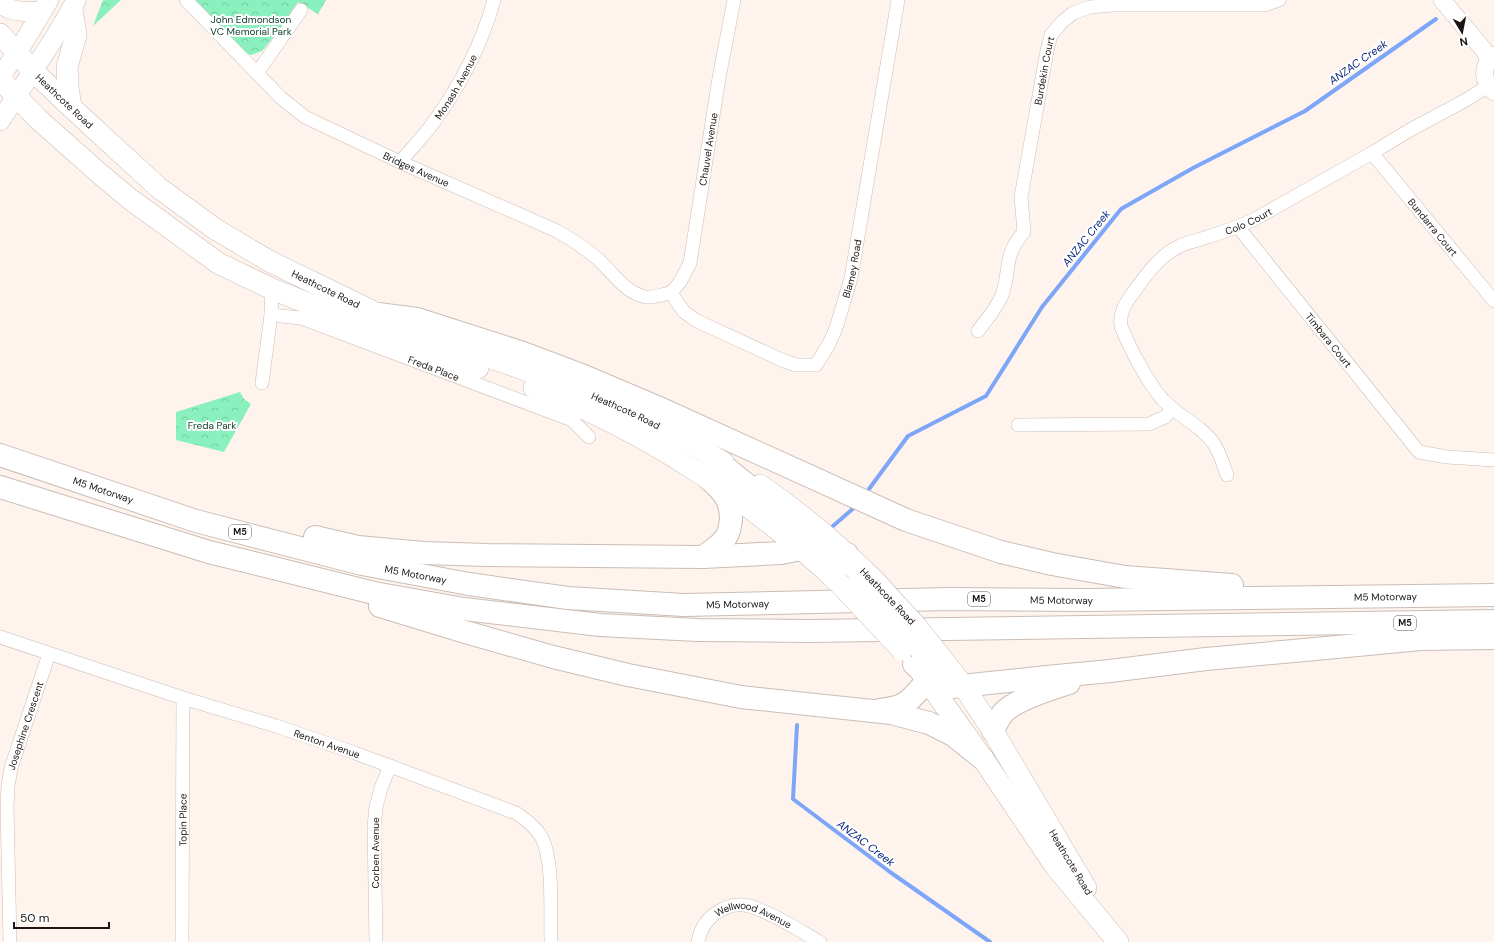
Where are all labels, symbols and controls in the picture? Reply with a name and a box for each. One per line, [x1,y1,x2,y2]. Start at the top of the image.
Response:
north arrow [1442,12,1482,52]
park label: John Edmondson VC Memorial Park [210,13,292,38]
text: N [1459,34,1469,49]
street label: Burdekin Court [1032,35,1057,106]
water label: ANZAC Creek [1325,36,1390,88]
street label: Monash Avenue [432,52,480,122]
street label: Heathcote Road [33,71,96,131]
street label: Chauvel Avenue [696,111,721,187]
street label: Bridges Avenue [381,149,452,190]
street label: Bundarra Court [1405,196,1460,259]
street label: Colo Court [1223,205,1274,238]
water label: ANZAC Creek [1058,207,1113,270]
street label: Blamey Road [839,238,864,300]
street label: Heathcote Road [289,267,362,311]
street label: Timbara Court [1302,310,1355,371]
street label: Freda Place [406,353,461,384]
street label: Heathcote Road [589,389,662,432]
park label: Freda Park [188,419,236,432]
street label: M5 Motorway [71,474,136,507]
road number: M5 [229,525,251,539]
street label: M5 Motorway [383,562,448,587]
street label: Heathcote Road [857,565,918,628]
street label: M5 Motorway [1354,590,1418,604]
road number: M5 [968,592,990,606]
street label: M5 Motorway [1030,594,1094,607]
street label: M5 Motorway [706,597,770,611]
road number: M5 [1394,616,1416,630]
street label: Josephine Crescent [5,680,46,772]
street label: Renton Avenue [292,727,362,761]
street label: Topin Place [176,793,190,846]
water label: ANZAC Creek [834,816,898,869]
street label: Corben Avenue [369,817,382,889]
street label: Heathcote Road [1046,827,1095,897]
street label: Wellwood Avenue [712,899,794,931]
scale bar [14,904,109,930]
text: 50 m [20,910,49,926]

